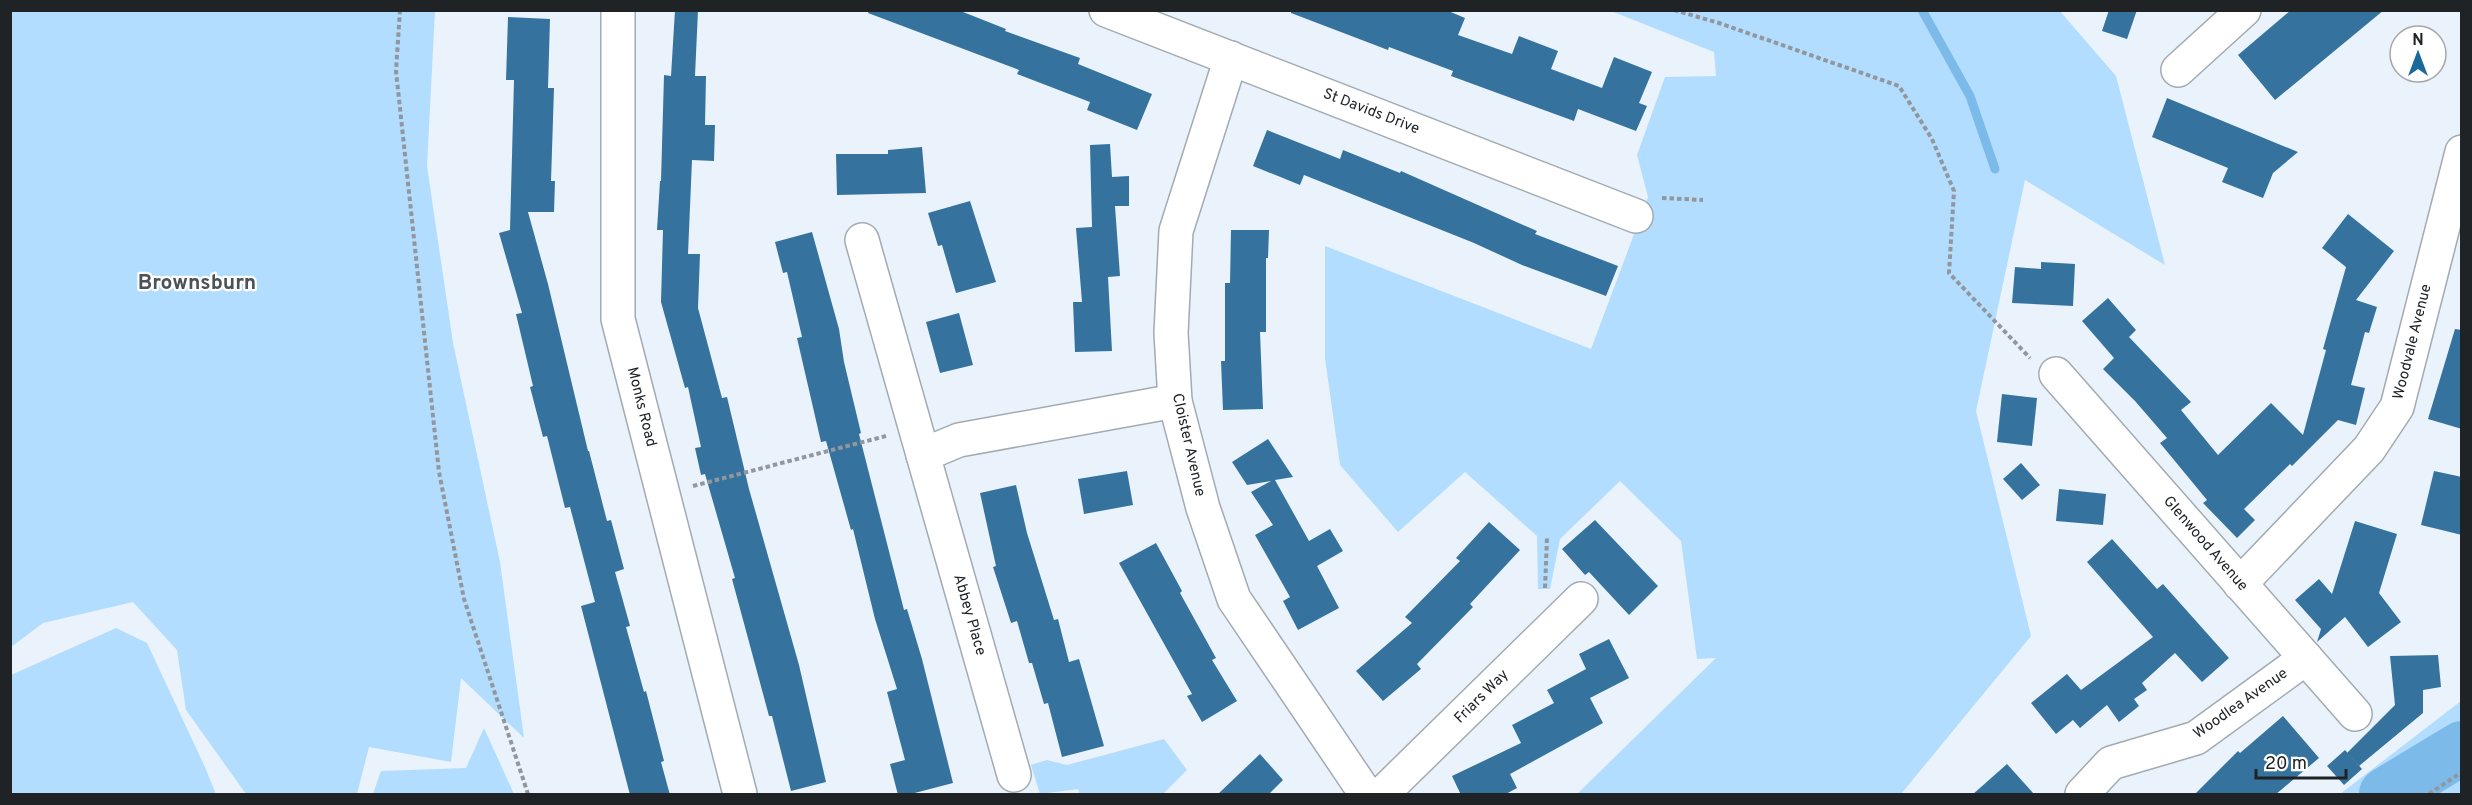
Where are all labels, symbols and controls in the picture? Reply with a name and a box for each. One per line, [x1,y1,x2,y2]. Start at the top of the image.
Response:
north arrow [2388,24,2448,84]
text: N [2412,31,2424,51]
street label: St Davids Drive [1320,85,1422,139]
district label: Brownsburn [138,270,256,297]
street label: Woodvale Avenue [2389,282,2437,402]
street label: Monks Road [622,365,660,449]
street label: Cloister Avenue [1167,392,1209,498]
street label: Glenwood Avenue [2158,492,2252,596]
street label: Abbey Place [948,572,990,658]
street label: Woodlea Avenue [2190,664,2292,744]
street label: Friars Way [1451,666,1513,728]
scale bar [2256,742,2346,780]
text: 20 m [2265,753,2307,776]

